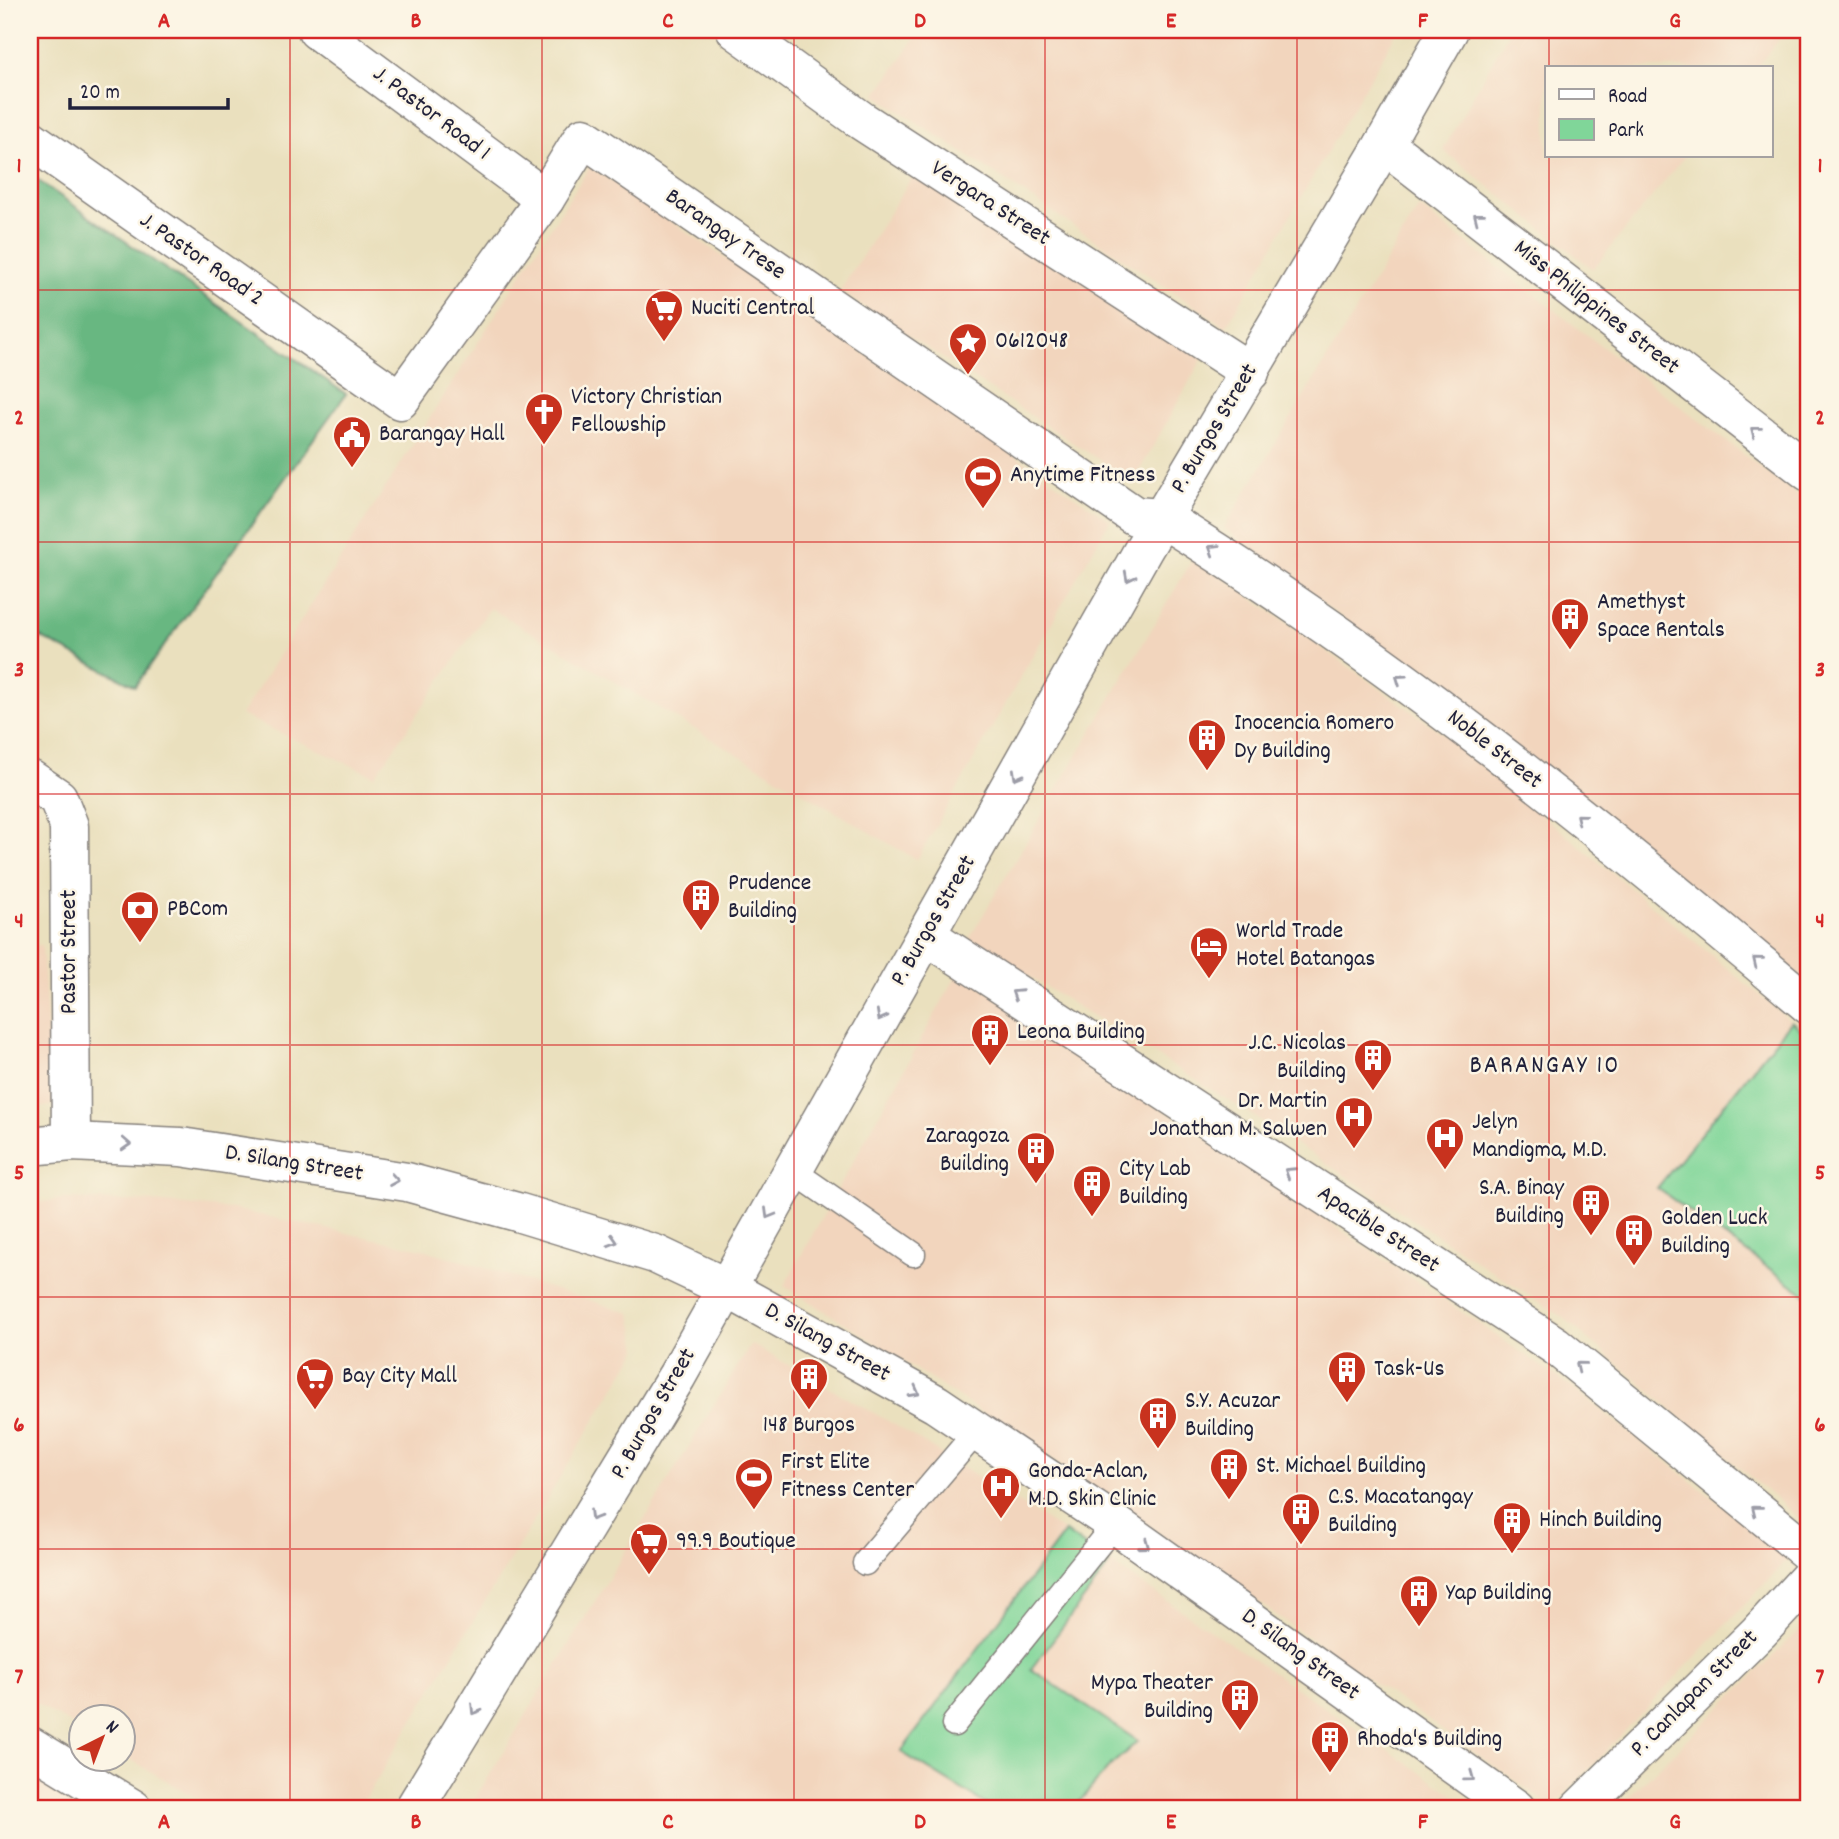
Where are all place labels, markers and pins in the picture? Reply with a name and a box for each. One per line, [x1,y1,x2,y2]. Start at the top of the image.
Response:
supermarket icon: Nuciti Central [643,288,685,343]
place label: Nuciti Central [691,292,815,326]
place icon: 0612048 [947,321,989,376]
place label: 0612048 [995,325,1068,359]
place label: Victory Christian Fellowship [571,381,722,443]
church icon: Victory Christian Fellowship [523,391,565,446]
public building icon: Barangay Hall [331,414,373,469]
place label: Barangay Hall [379,418,505,452]
sports icon: Anytime Fitness [962,455,1004,510]
place label: Anytime Fitness [1010,459,1156,493]
place label: Amethyst Space Rentals [1597,586,1725,648]
building icon: Amethyst Space Rentals [1549,596,1591,651]
place label: Inocencia Romero Dy Building [1234,707,1394,769]
building icon: Inocencia Romero Dy Building [1186,717,1228,772]
place label: Prudence Building [728,867,811,929]
building icon: Prudence Building [680,877,722,932]
bank icon: PBCom [119,889,161,944]
place label: PBCom [167,893,228,927]
place label: World Trade Hotel Batangas [1236,915,1375,977]
hotel icon: World Trade Hotel Batangas [1188,925,1230,980]
building icon: Leona Building [969,1012,1011,1067]
place label: Leona Building [1017,1016,1145,1050]
place label: J.C. Nicolas Building [1248,1027,1346,1089]
building icon: J.C. Nicolas Building [1352,1037,1394,1092]
place label: Dr. Martin Jonathan M. Salwen [1149,1085,1327,1147]
hospital icon: Dr. Martin Jonathan M. Salwen [1333,1095,1375,1150]
place label: Jelyn Mandigma, M.D. [1472,1106,1607,1168]
hospital icon: Jelyn Mandigma, M.D. [1424,1116,1466,1171]
place label: Zaragoza Building [925,1120,1010,1182]
building icon: Zaragoza Building [1015,1130,1057,1185]
place label: City Lab Building [1119,1153,1191,1215]
building icon: City Lab Building [1071,1163,1113,1218]
place label: S.A. Binay Building [1479,1172,1565,1234]
building icon: S.A. Binay Building [1570,1182,1612,1237]
place label: Golden Luck Building [1661,1202,1768,1264]
building icon: Golden Luck Building [1613,1212,1655,1267]
building icon: Task-Us [1326,1349,1368,1404]
place label: Task-Us [1374,1353,1445,1387]
supermarket icon: Bay City Mall [294,1356,336,1411]
building icon: 148 Burgos [788,1356,830,1411]
place label: Bay City Mall [342,1360,457,1394]
place label: S.Y. Acuzar Building [1185,1385,1280,1447]
building icon: S.Y. Acuzar Building [1137,1395,1179,1450]
place label: 148 Burgos [763,1409,855,1443]
place label: First Elite Fitness Center [781,1446,914,1508]
building icon: St. Michael Building [1208,1446,1250,1501]
place label: St. Michael Building [1256,1450,1426,1484]
place label: Gonda-Aclan, M.D. Skin Clinic [1028,1455,1156,1517]
sports icon: First Elite Fitness Center [733,1456,775,1511]
hospital icon: Gonda-Aclan, M.D. Skin Clinic [980,1465,1022,1520]
place label: C.S. Macatangay Building [1328,1481,1474,1543]
building icon: C.S. Macatangay Building [1280,1491,1322,1546]
building icon: Hinch Building [1491,1500,1533,1555]
place label: Hinch Building [1539,1504,1662,1538]
supermarket icon: 99.9 Boutique [628,1521,670,1576]
place label: 99.9 Boutique [676,1525,796,1559]
building icon: Yap Building [1398,1573,1440,1628]
place label: Yap Building [1446,1577,1552,1611]
place label: Mypa Theater Building [1091,1667,1213,1729]
building icon: Mypa Theater Building [1219,1677,1261,1732]
building icon: Rhoda's Building [1309,1719,1351,1774]
place label: Rhoda's Building [1357,1723,1502,1757]

